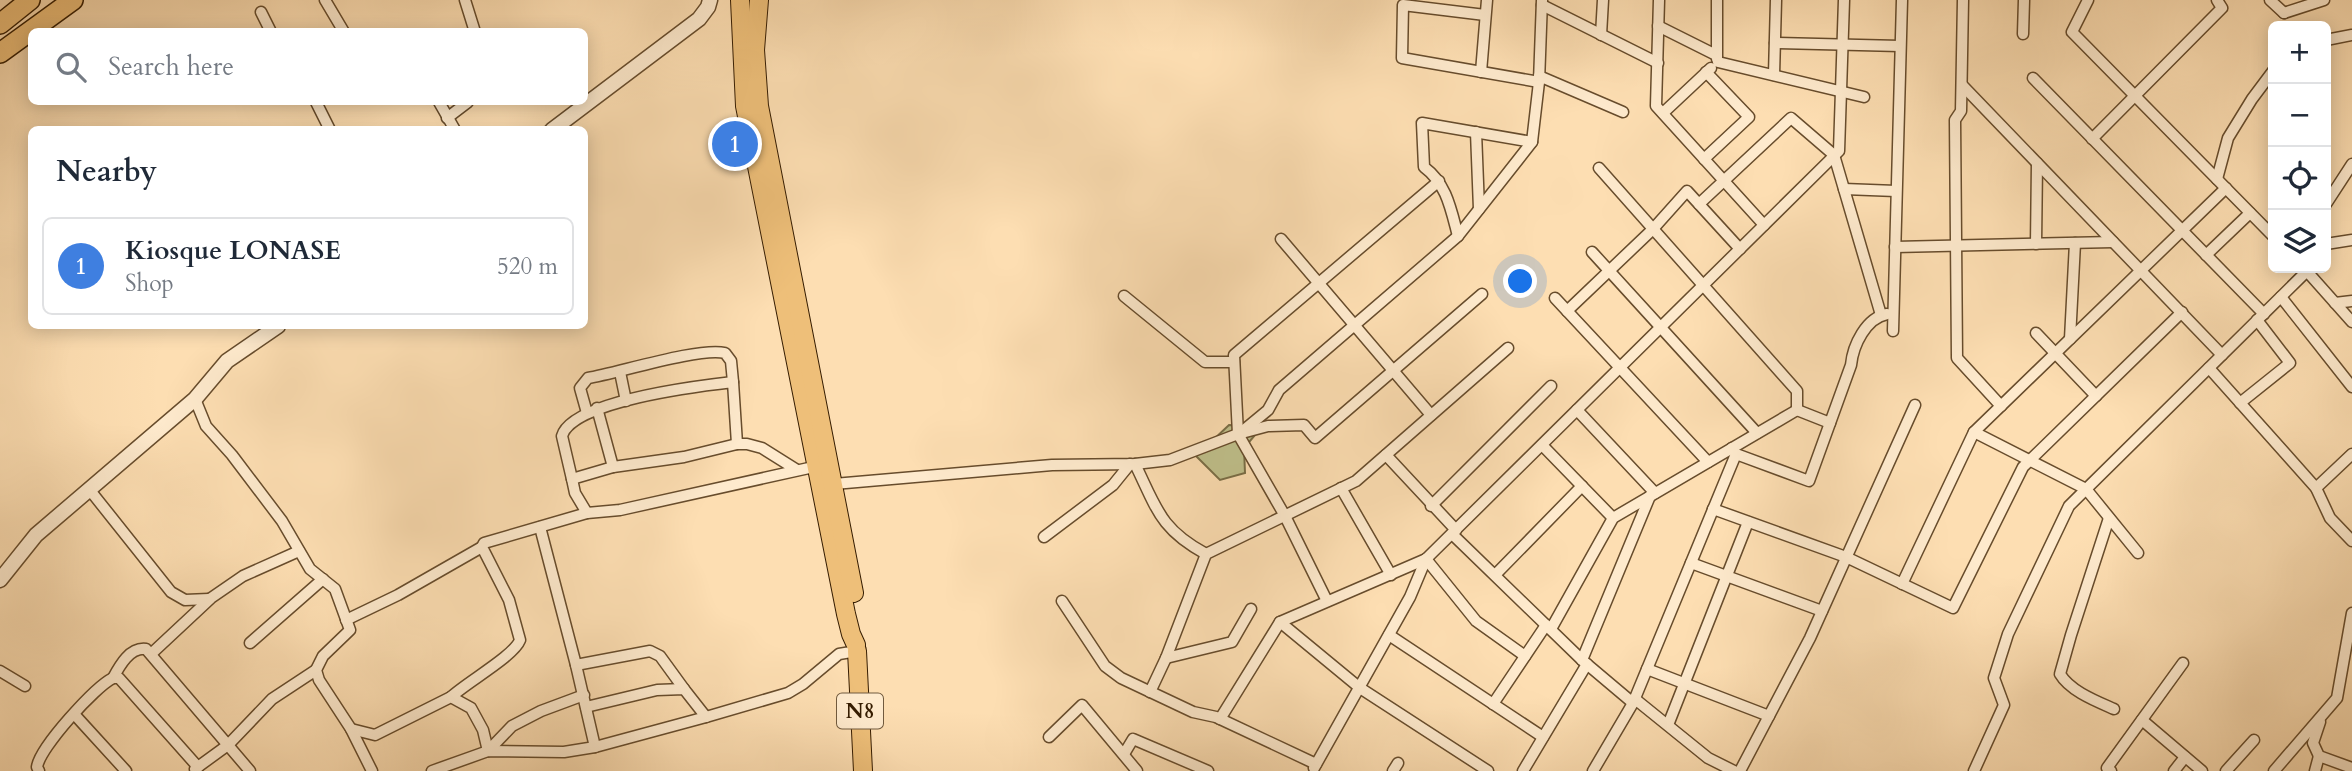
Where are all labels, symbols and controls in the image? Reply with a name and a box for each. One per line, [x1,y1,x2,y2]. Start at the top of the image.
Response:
map controls [2268,21,2331,273]
button: + [2268,21,2331,84]
search box [28,28,588,105]
icon: search [52,48,90,86]
text: Search here [108,49,234,84]
button: − [2268,84,2331,147]
pin: 1 [712,118,758,170]
button: locate [2268,147,2331,210]
text: Nearby [56,151,157,192]
button: layers [2268,210,2331,273]
text: Kiosque LONASE [125,233,341,268]
text: 1 [75,251,87,282]
text: 520 m [497,251,558,282]
your location [1503,264,1537,298]
text: Shop [125,268,174,299]
road number: N8 [837,694,883,728]

